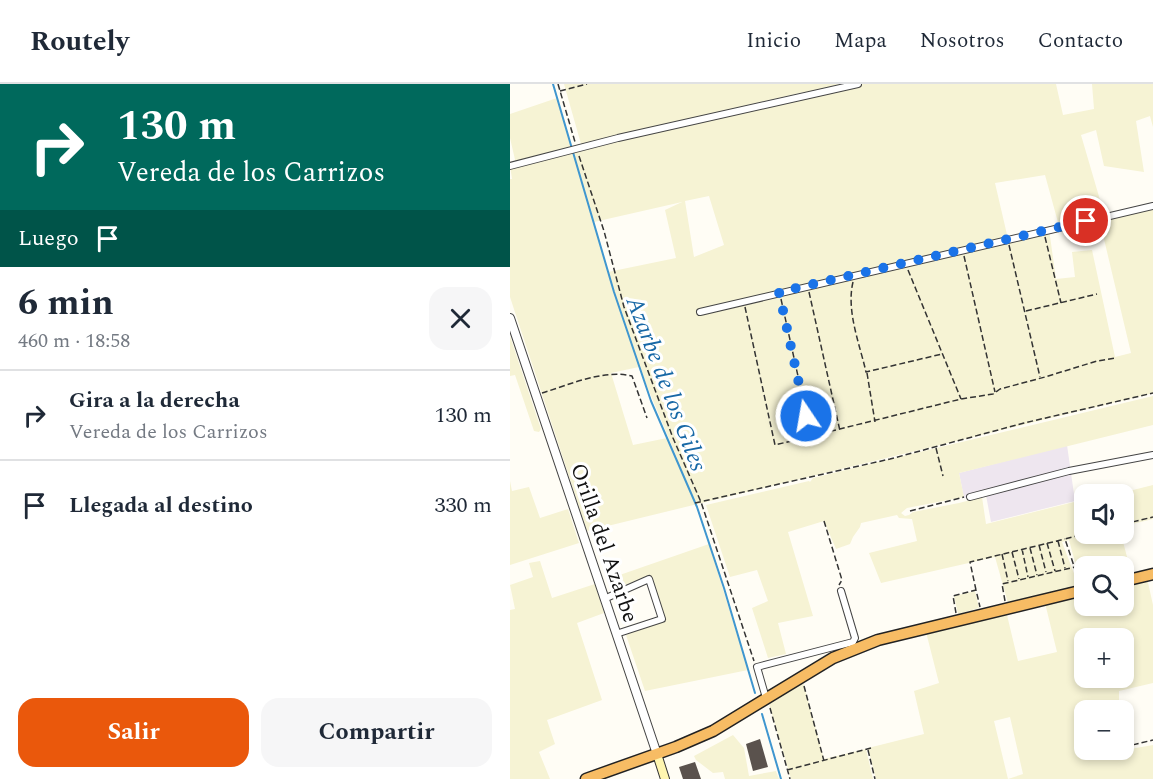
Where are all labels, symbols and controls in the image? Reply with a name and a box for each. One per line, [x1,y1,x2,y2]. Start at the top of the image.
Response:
text: Routely [30,20,129,63]
text: Inicio [746,25,801,57]
text: Mapa [834,25,887,57]
text: Nosotros [920,25,1005,57]
text: Contacto [1038,25,1123,57]
text: 130 m [117,95,236,158]
icon: right [18,108,96,186]
text: Vereda de los Carrizos [117,152,385,194]
pin [1060,195,1111,246]
icon: arrive [1069,204,1102,237]
text: Luego [18,222,79,255]
icon: arrive [91,222,124,255]
text: 6 min [18,276,114,331]
button: close [429,287,492,350]
water label: Azarbe de los Giles [616,290,716,477]
text: 460 m · 18:58 [18,326,130,356]
text: Gira a la derecha [69,384,240,417]
position arrow [774,384,838,448]
icon: right [18,399,51,432]
text: 130 m [435,399,492,432]
text: Vereda de los Carrizos [69,417,268,447]
street label: Orilla del Azarbe [561,459,647,627]
map controls [1074,484,1134,760]
button: sound [1074,484,1134,544]
icon: arrive [18,489,51,522]
text: Llegada al destino [69,489,253,522]
text: 330 m [435,489,492,522]
button: search [1074,556,1134,616]
button: + [1074,628,1134,688]
button: Salir [18,698,249,767]
button: Compartir [261,698,492,767]
button: − [1074,700,1134,760]

